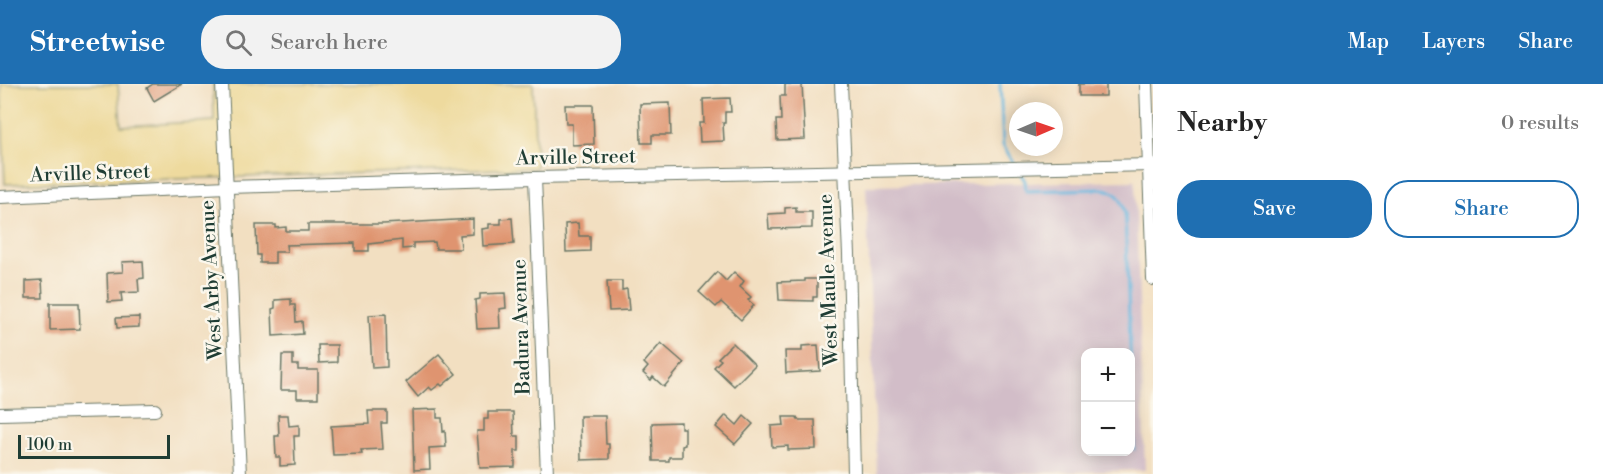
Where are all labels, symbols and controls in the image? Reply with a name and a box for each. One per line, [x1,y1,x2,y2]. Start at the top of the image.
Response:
search box [201,15,621,69]
text: Streetwise [30,25,165,60]
icon: search [222,26,255,59]
text: Search here [270,29,388,56]
text: Map [1348,29,1389,55]
text: Layers [1422,29,1485,55]
text: Share [1518,29,1573,55]
north arrow [1009,102,1063,156]
text: Nearby [1177,107,1267,139]
text: 0 results [1501,111,1579,136]
street label: Arville Street [515,144,636,172]
street label: Arville Street [29,159,150,189]
button: Save [1177,180,1372,238]
button: Share [1384,180,1579,238]
street label: West Maule Avenue [814,193,845,368]
street label: West Arby Avenue [195,199,229,362]
street label: Badura Avenue [507,259,537,396]
map controls [1081,348,1135,456]
button: + [1081,348,1135,402]
button: − [1081,402,1135,456]
scale bar [18,432,170,460]
text: 100 m [27,435,72,455]

